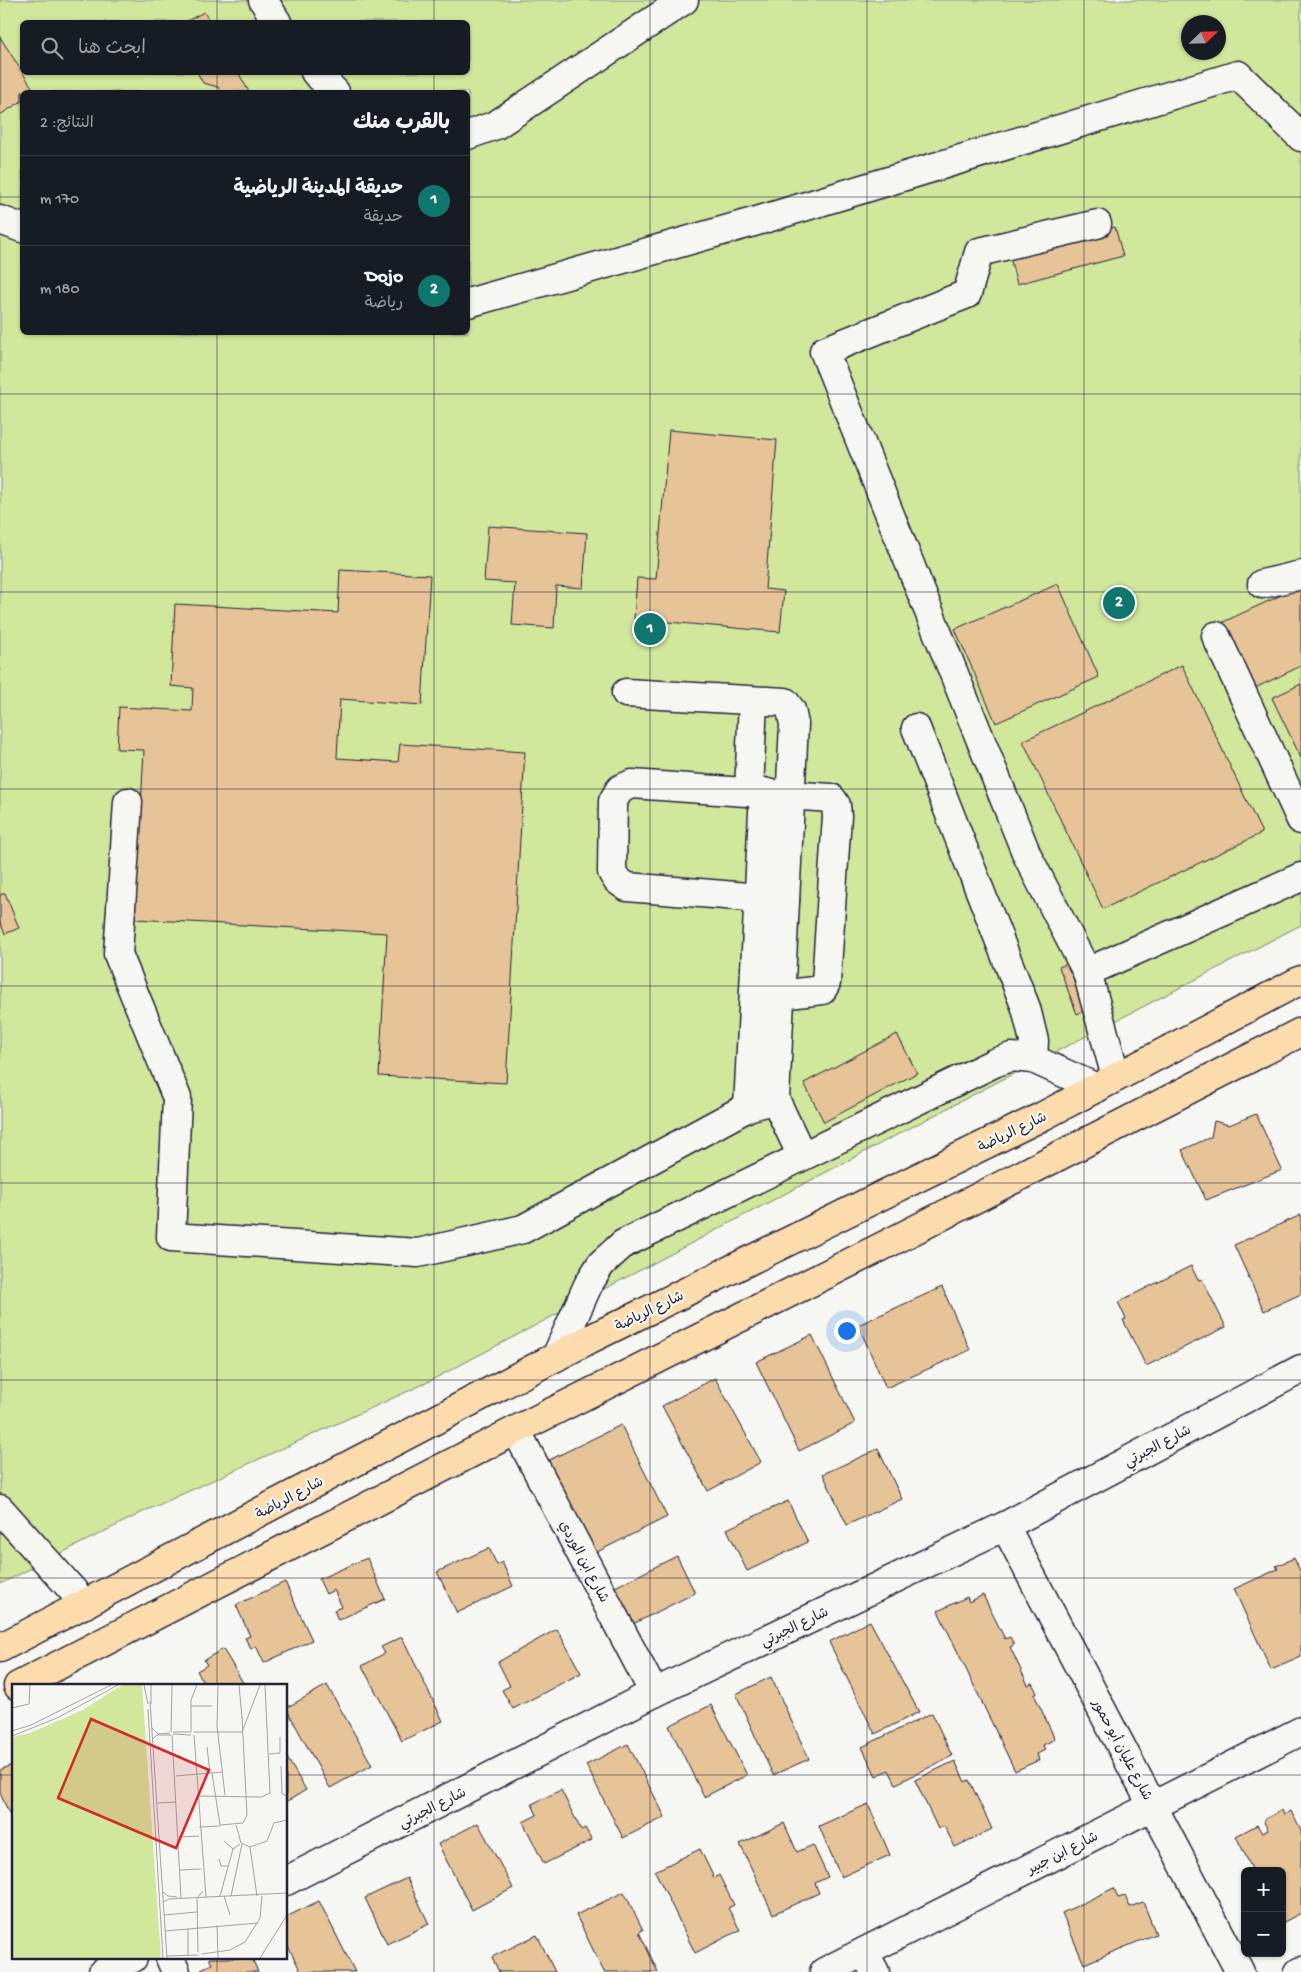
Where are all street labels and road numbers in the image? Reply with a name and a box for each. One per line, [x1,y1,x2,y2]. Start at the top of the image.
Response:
street label: شارع الرياضة [976,1109,1050,1157]
street label: شارع الرياضة [613,1288,687,1336]
street label: شارع الجبرتي [1122,1422,1196,1474]
street label: شارع الرياضة [253,1474,327,1524]
street label: شارع ابن الوردي [554,1518,612,1606]
street label: شارع الجبرتي [758,1605,833,1654]
street label: شارع عليان أبو حمور [1086,1695,1156,1804]
street label: شارع الجبرتي [397,1785,471,1835]
street label: شارع ابن جبير [1024,1829,1102,1880]

